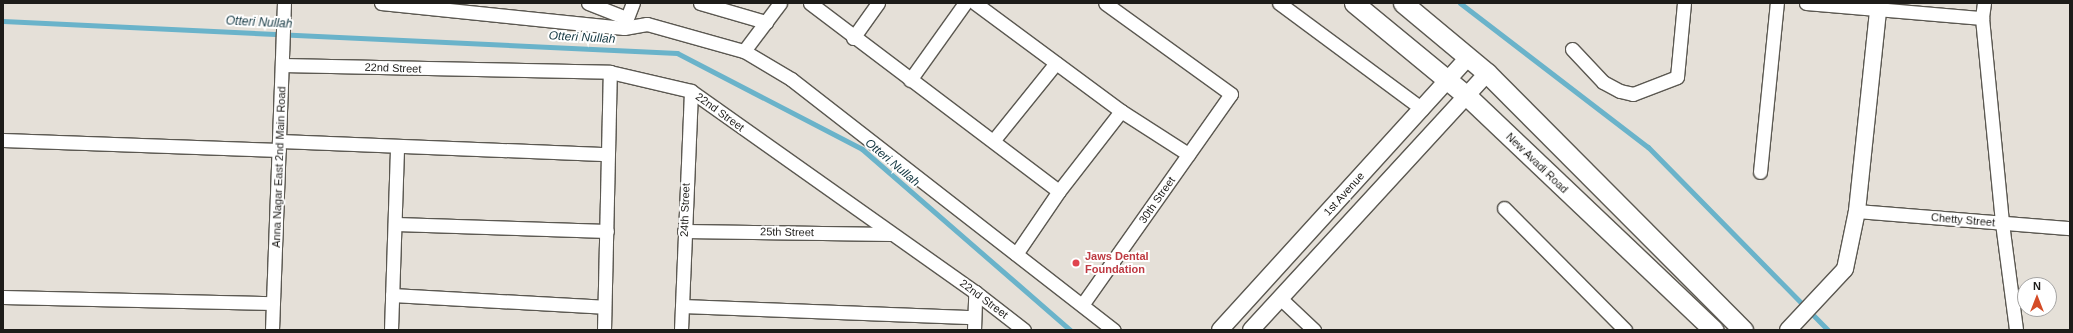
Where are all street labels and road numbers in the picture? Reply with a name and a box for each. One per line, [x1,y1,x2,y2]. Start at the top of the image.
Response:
street label: 22nd Street [364,60,422,76]
street label: Anna Nagar East 2nd Main Road [270,86,288,248]
street label: 22nd Street [693,90,747,134]
street label: New Avadi Road [1503,130,1571,196]
street label: 1st Avenue [1321,169,1367,219]
street label: 30th Street [1136,174,1178,226]
street label: 24th Street [677,183,693,237]
street label: Chetty Street [1930,211,1996,229]
street label: 25th Street [760,225,814,239]
street label: 22nd Street [957,277,1011,321]

